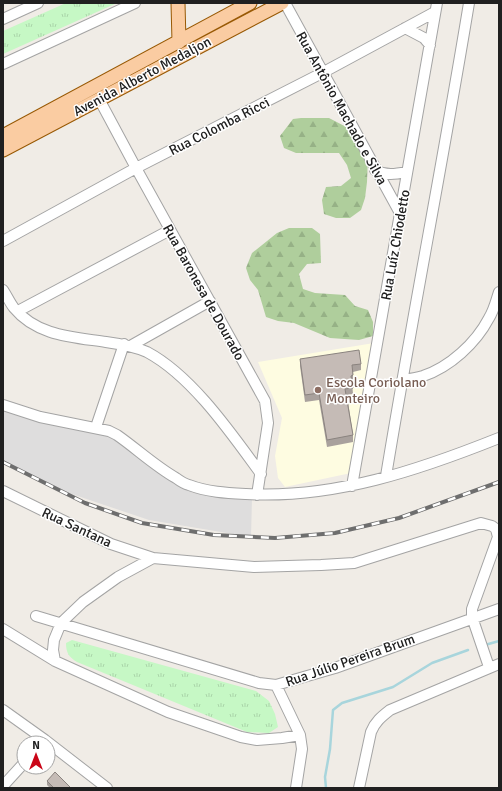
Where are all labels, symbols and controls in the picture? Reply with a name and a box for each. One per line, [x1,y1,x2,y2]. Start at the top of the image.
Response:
street label: Rua Antônio Machado e Silva [292,29,391,188]
street label: Avenida Alberto Medaljon [70,33,214,120]
street label: Rua Colomba Ricci [166,94,272,159]
street label: Rua Luíz Chiodetto [377,188,414,302]
street label: Rua Baronesa de Dourado [159,221,248,363]
place label: Escola Coriolano Monteiro [326,374,426,407]
marker: Escola Coriolano Monteiro [313,385,323,395]
street label: Rua Santana [39,504,114,551]
street label: Rua Júlio Pereira Brum [283,630,417,691]
north arrow [16,735,56,775]
text: N [32,739,40,752]

